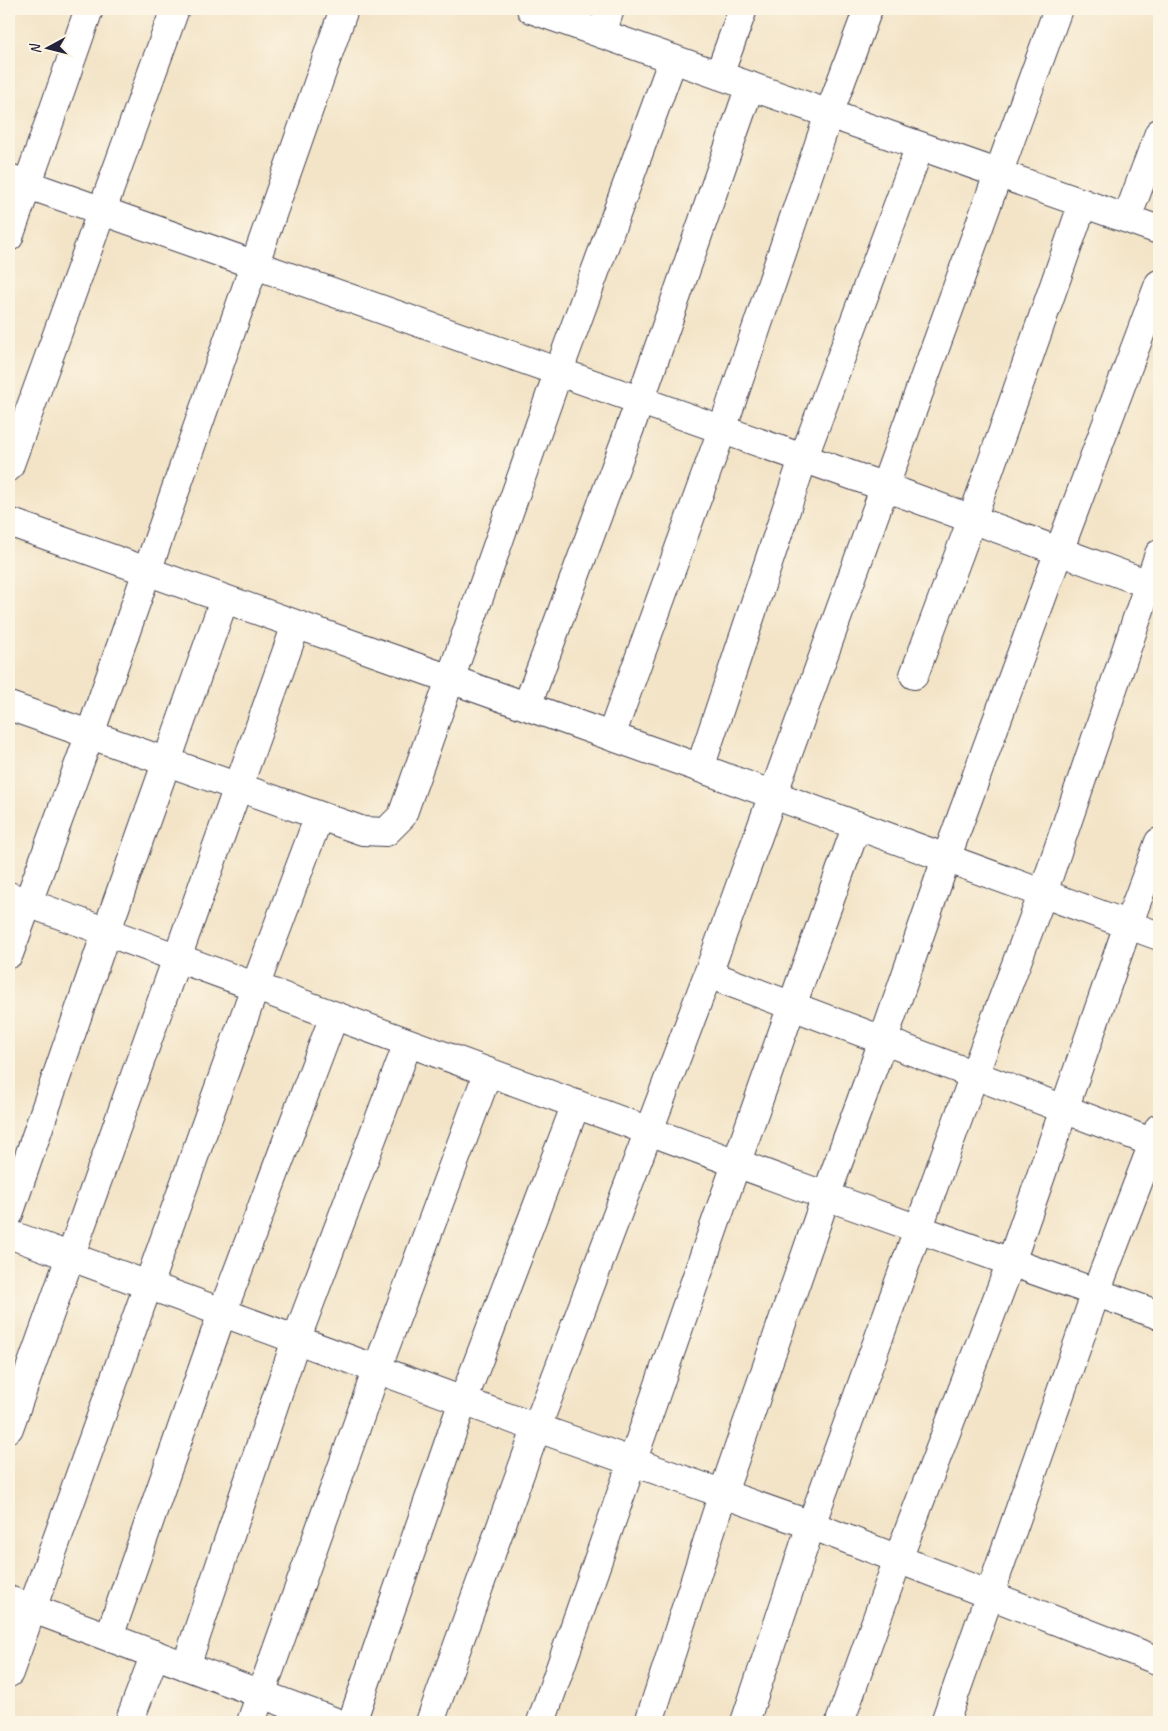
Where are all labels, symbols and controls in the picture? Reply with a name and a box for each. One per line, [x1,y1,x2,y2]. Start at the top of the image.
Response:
north arrow [22,22,72,72]
text: N [26,42,45,55]

